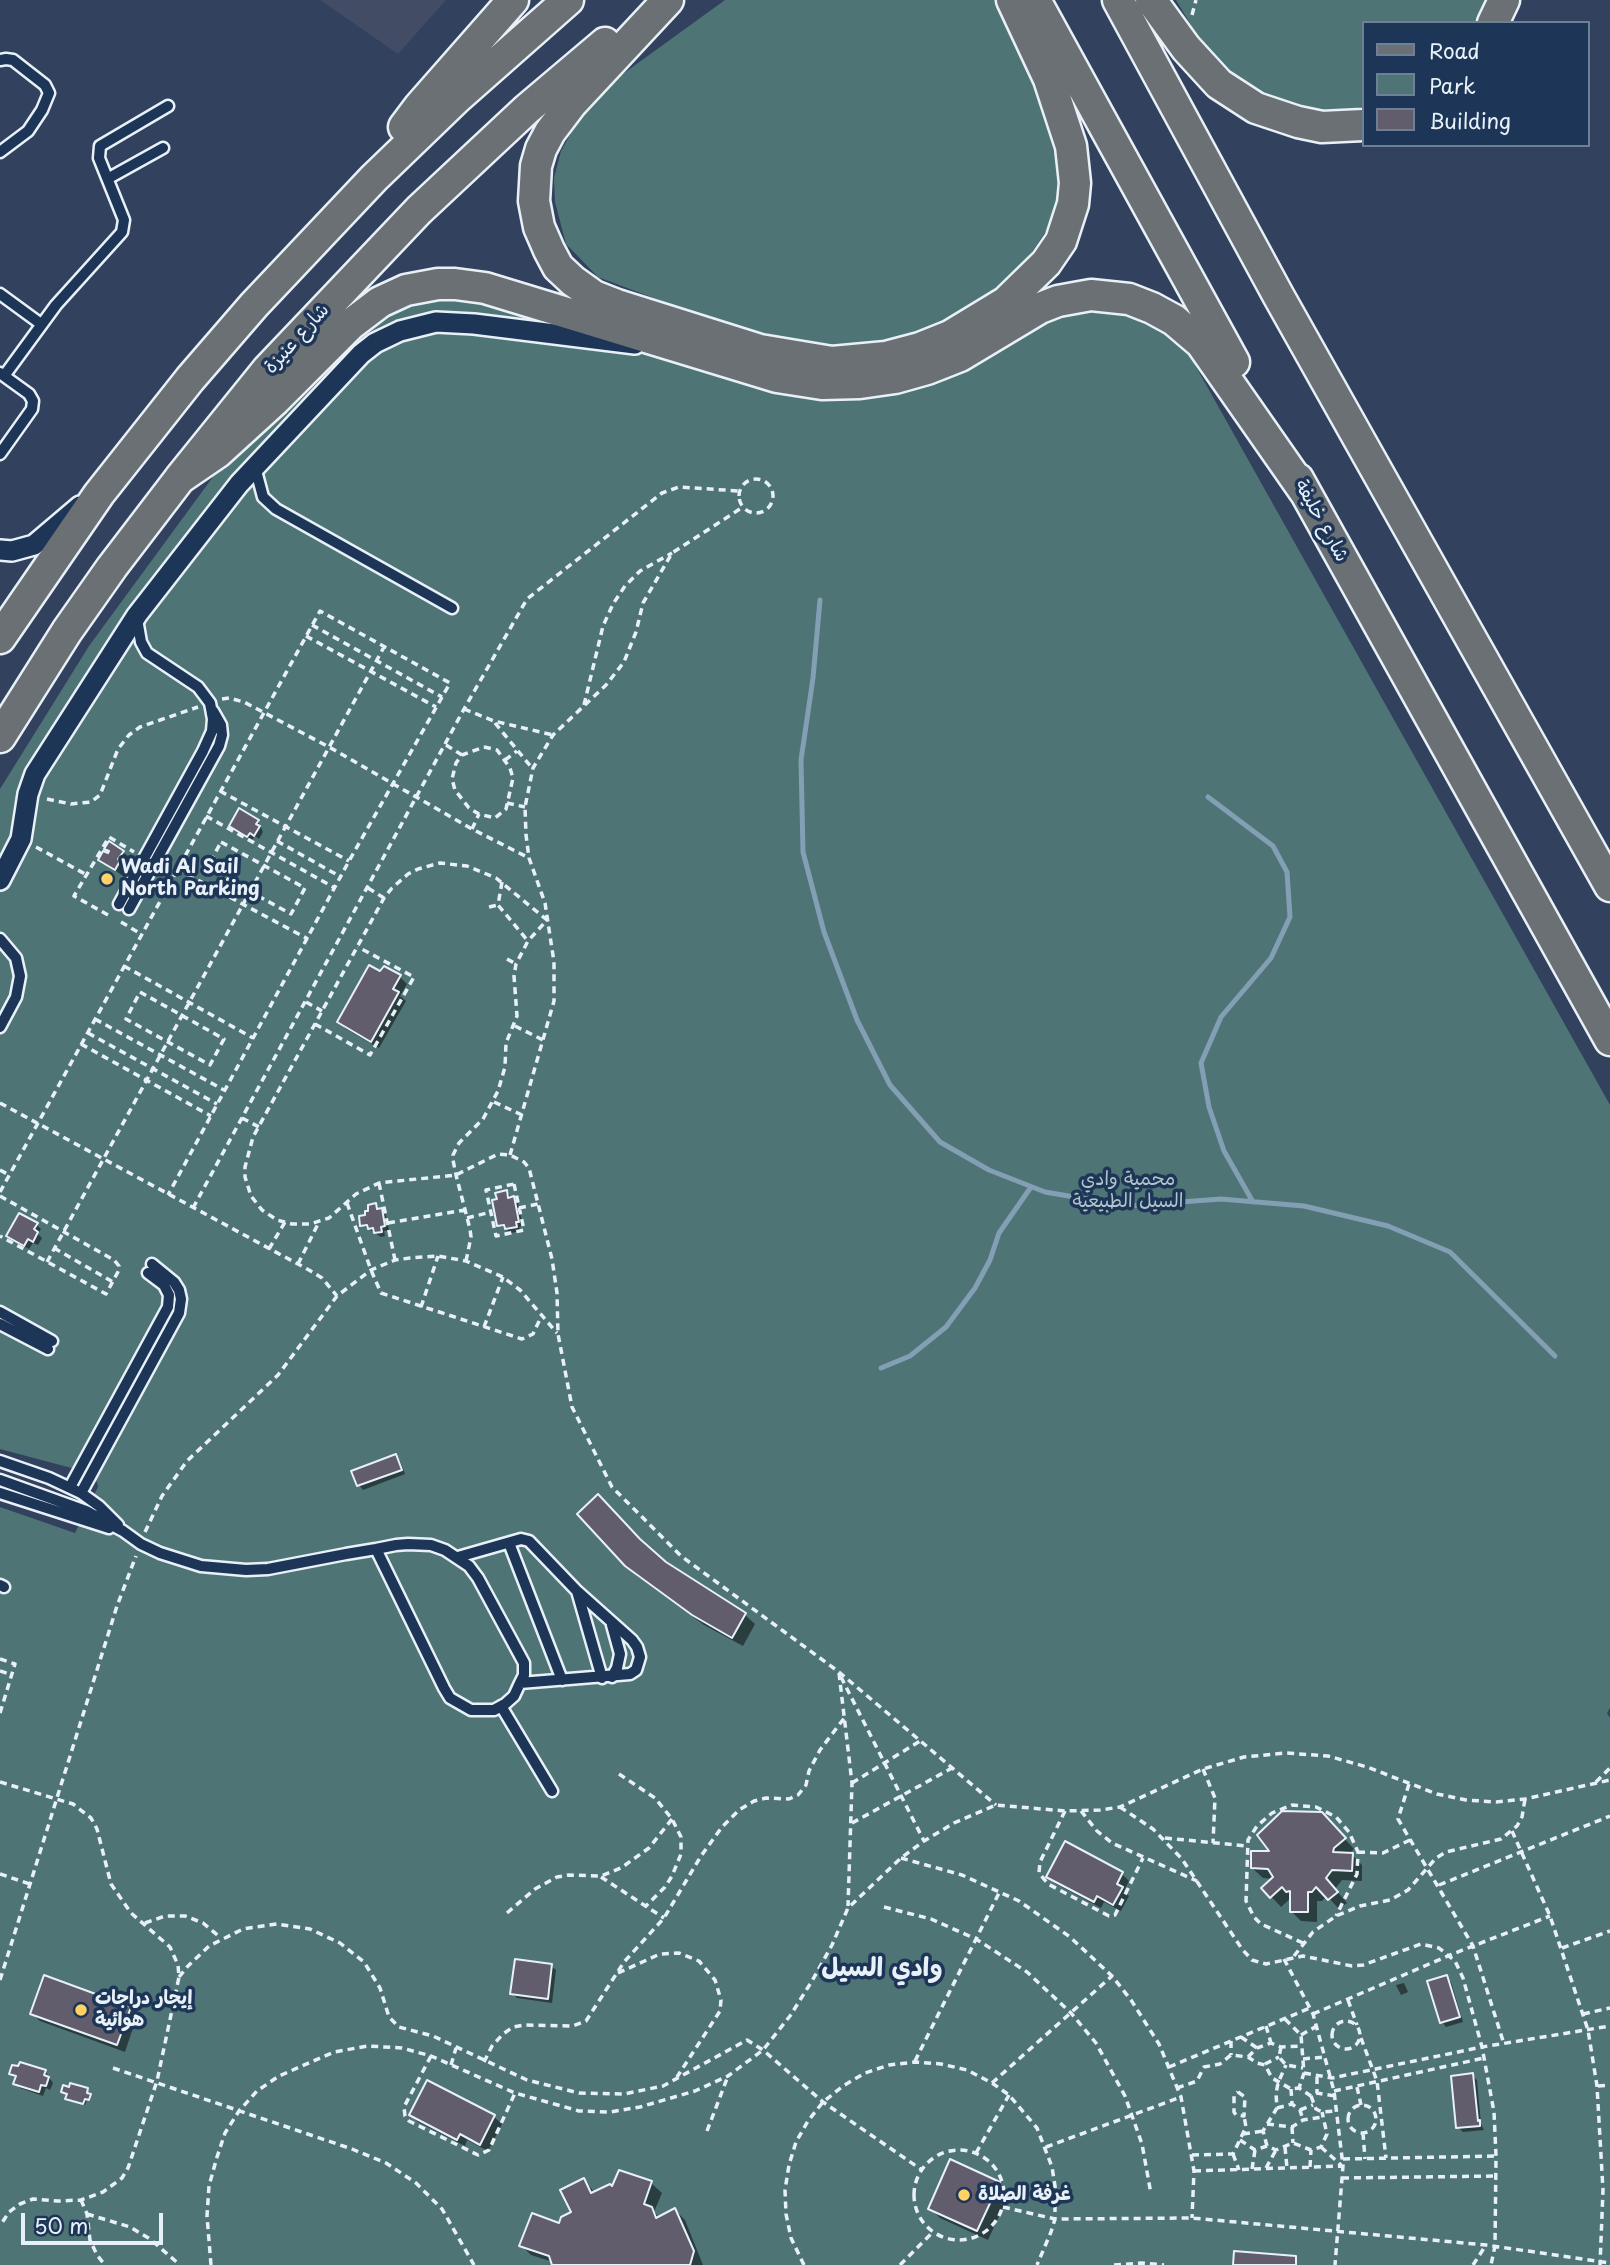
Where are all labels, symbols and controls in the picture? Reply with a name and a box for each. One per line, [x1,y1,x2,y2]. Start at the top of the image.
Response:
legend [1362,21,1589,147]
text: Road [1429,34,1480,66]
text: Park [1429,69,1476,101]
text: Building [1429,104,1511,136]
street label: شارع عنيزة [260,299,334,379]
street label: شارع خليفة [1289,476,1353,566]
place label: Wadi Al Sail North Parking [121,857,260,901]
marker: Wadi Al Sail North Parking [99,871,115,887]
park label: محمية وادي السيل الطبيعية [1072,1169,1184,1213]
district label: وادي السيل [821,1953,943,1985]
place label: إيجار دراجات هوائية [95,1988,192,2032]
marker: إيجار دراجات هوائية [73,2002,89,2018]
place label: غرفة الصلاة [978,2184,1071,2206]
marker: غرفة الصلاة [956,2187,972,2203]
scale bar [24,2198,166,2242]
text: 50 m [34,2209,88,2241]

